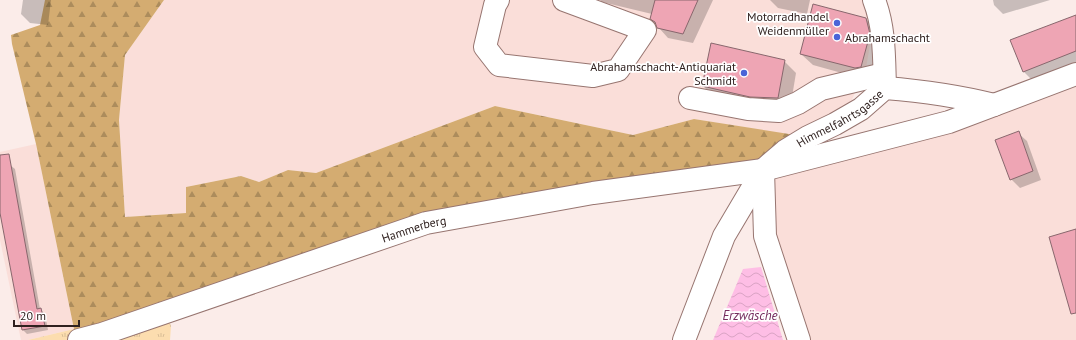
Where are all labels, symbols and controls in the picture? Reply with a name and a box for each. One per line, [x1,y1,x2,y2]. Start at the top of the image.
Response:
place label: Motorradhandel Weidenmüller [747,9,829,38]
marker: Motorradhandel Weidenmüller [832,18,842,28]
place label: Abrahamschacht [845,30,930,45]
marker: Abrahamschacht [832,32,842,42]
place label: Abrahamschacht-Antiquariat Schmidt [590,59,736,88]
marker: Abrahamschacht-Antiquariat Schmidt [739,68,749,78]
street label: Himmelfahrtsgasse [793,86,886,150]
street label: Hammerberg [379,212,447,245]
scale bar [14,302,79,328]
water label: Erzwäsche [722,307,778,324]
text: 20 m [20,308,46,323]

